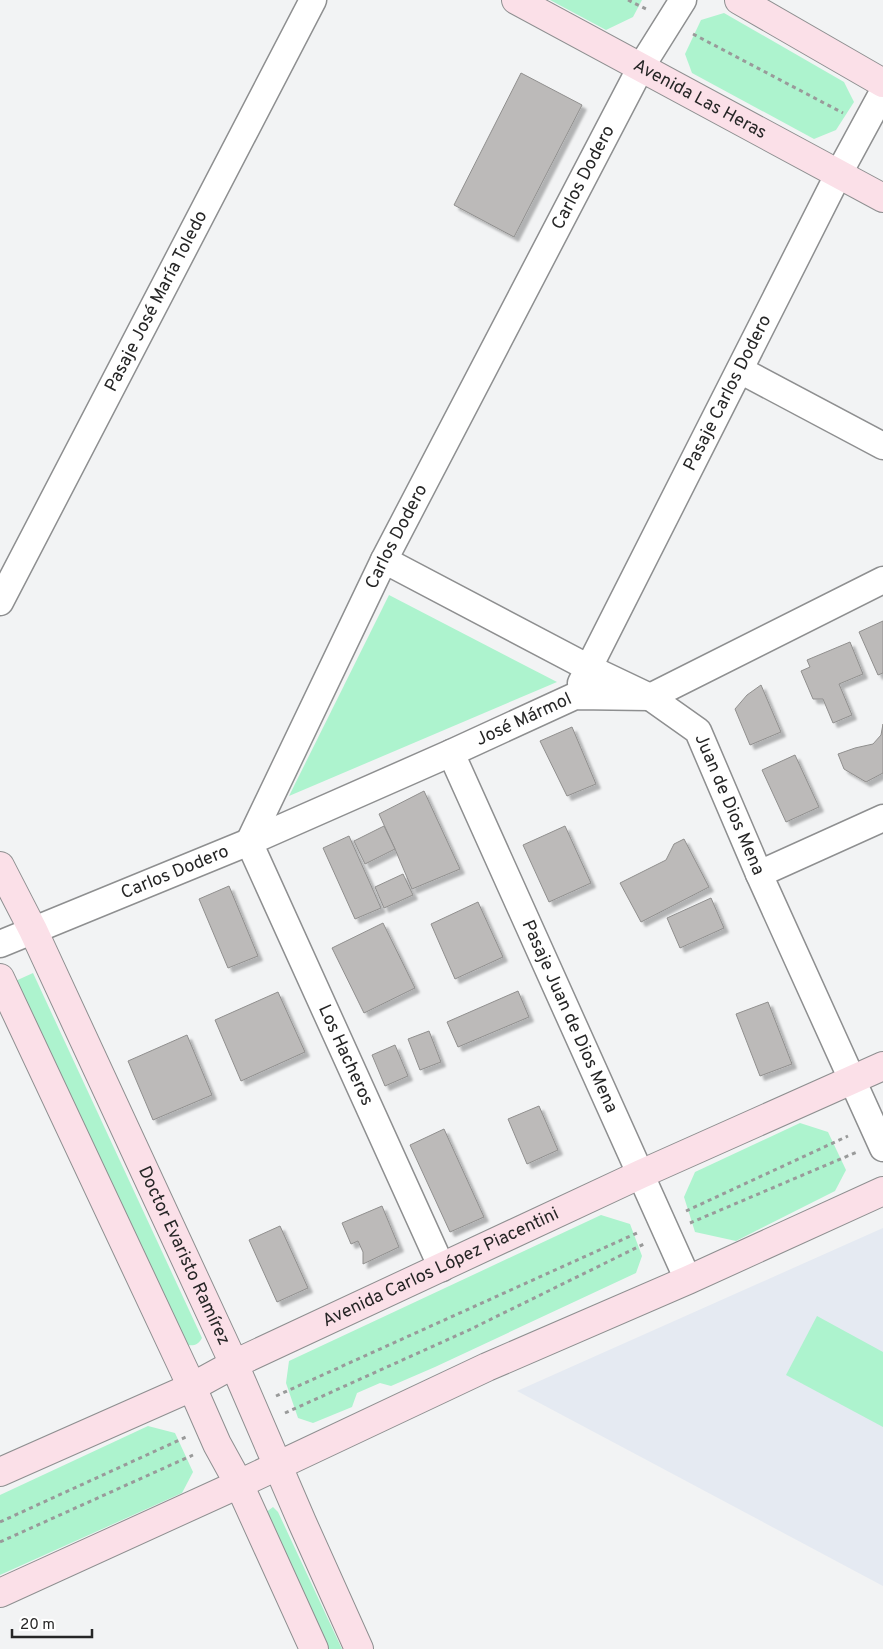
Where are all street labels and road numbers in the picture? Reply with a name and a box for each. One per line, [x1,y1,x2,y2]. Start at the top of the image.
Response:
street label: Avenida Las Heras [629,54,771,145]
street label: Carlos Dodero [547,121,620,234]
street label: Pasaje José María Toledo [100,207,213,396]
street label: Pasaje Carlos Dodero [679,311,777,475]
street label: Carlos Dodero [360,480,433,593]
street label: José Mármol [472,688,575,751]
street label: Juan de Dios Mena [689,730,770,879]
street label: Carlos Dodero [118,840,232,905]
street label: Pasaje Juan de Dios Mena [516,917,623,1117]
street label: Los Hacheros [313,1001,378,1109]
street label: Doctor Evaristo Ramírez [133,1163,235,1349]
street label: Avenida Carlos López Piacentini [319,1202,563,1333]

